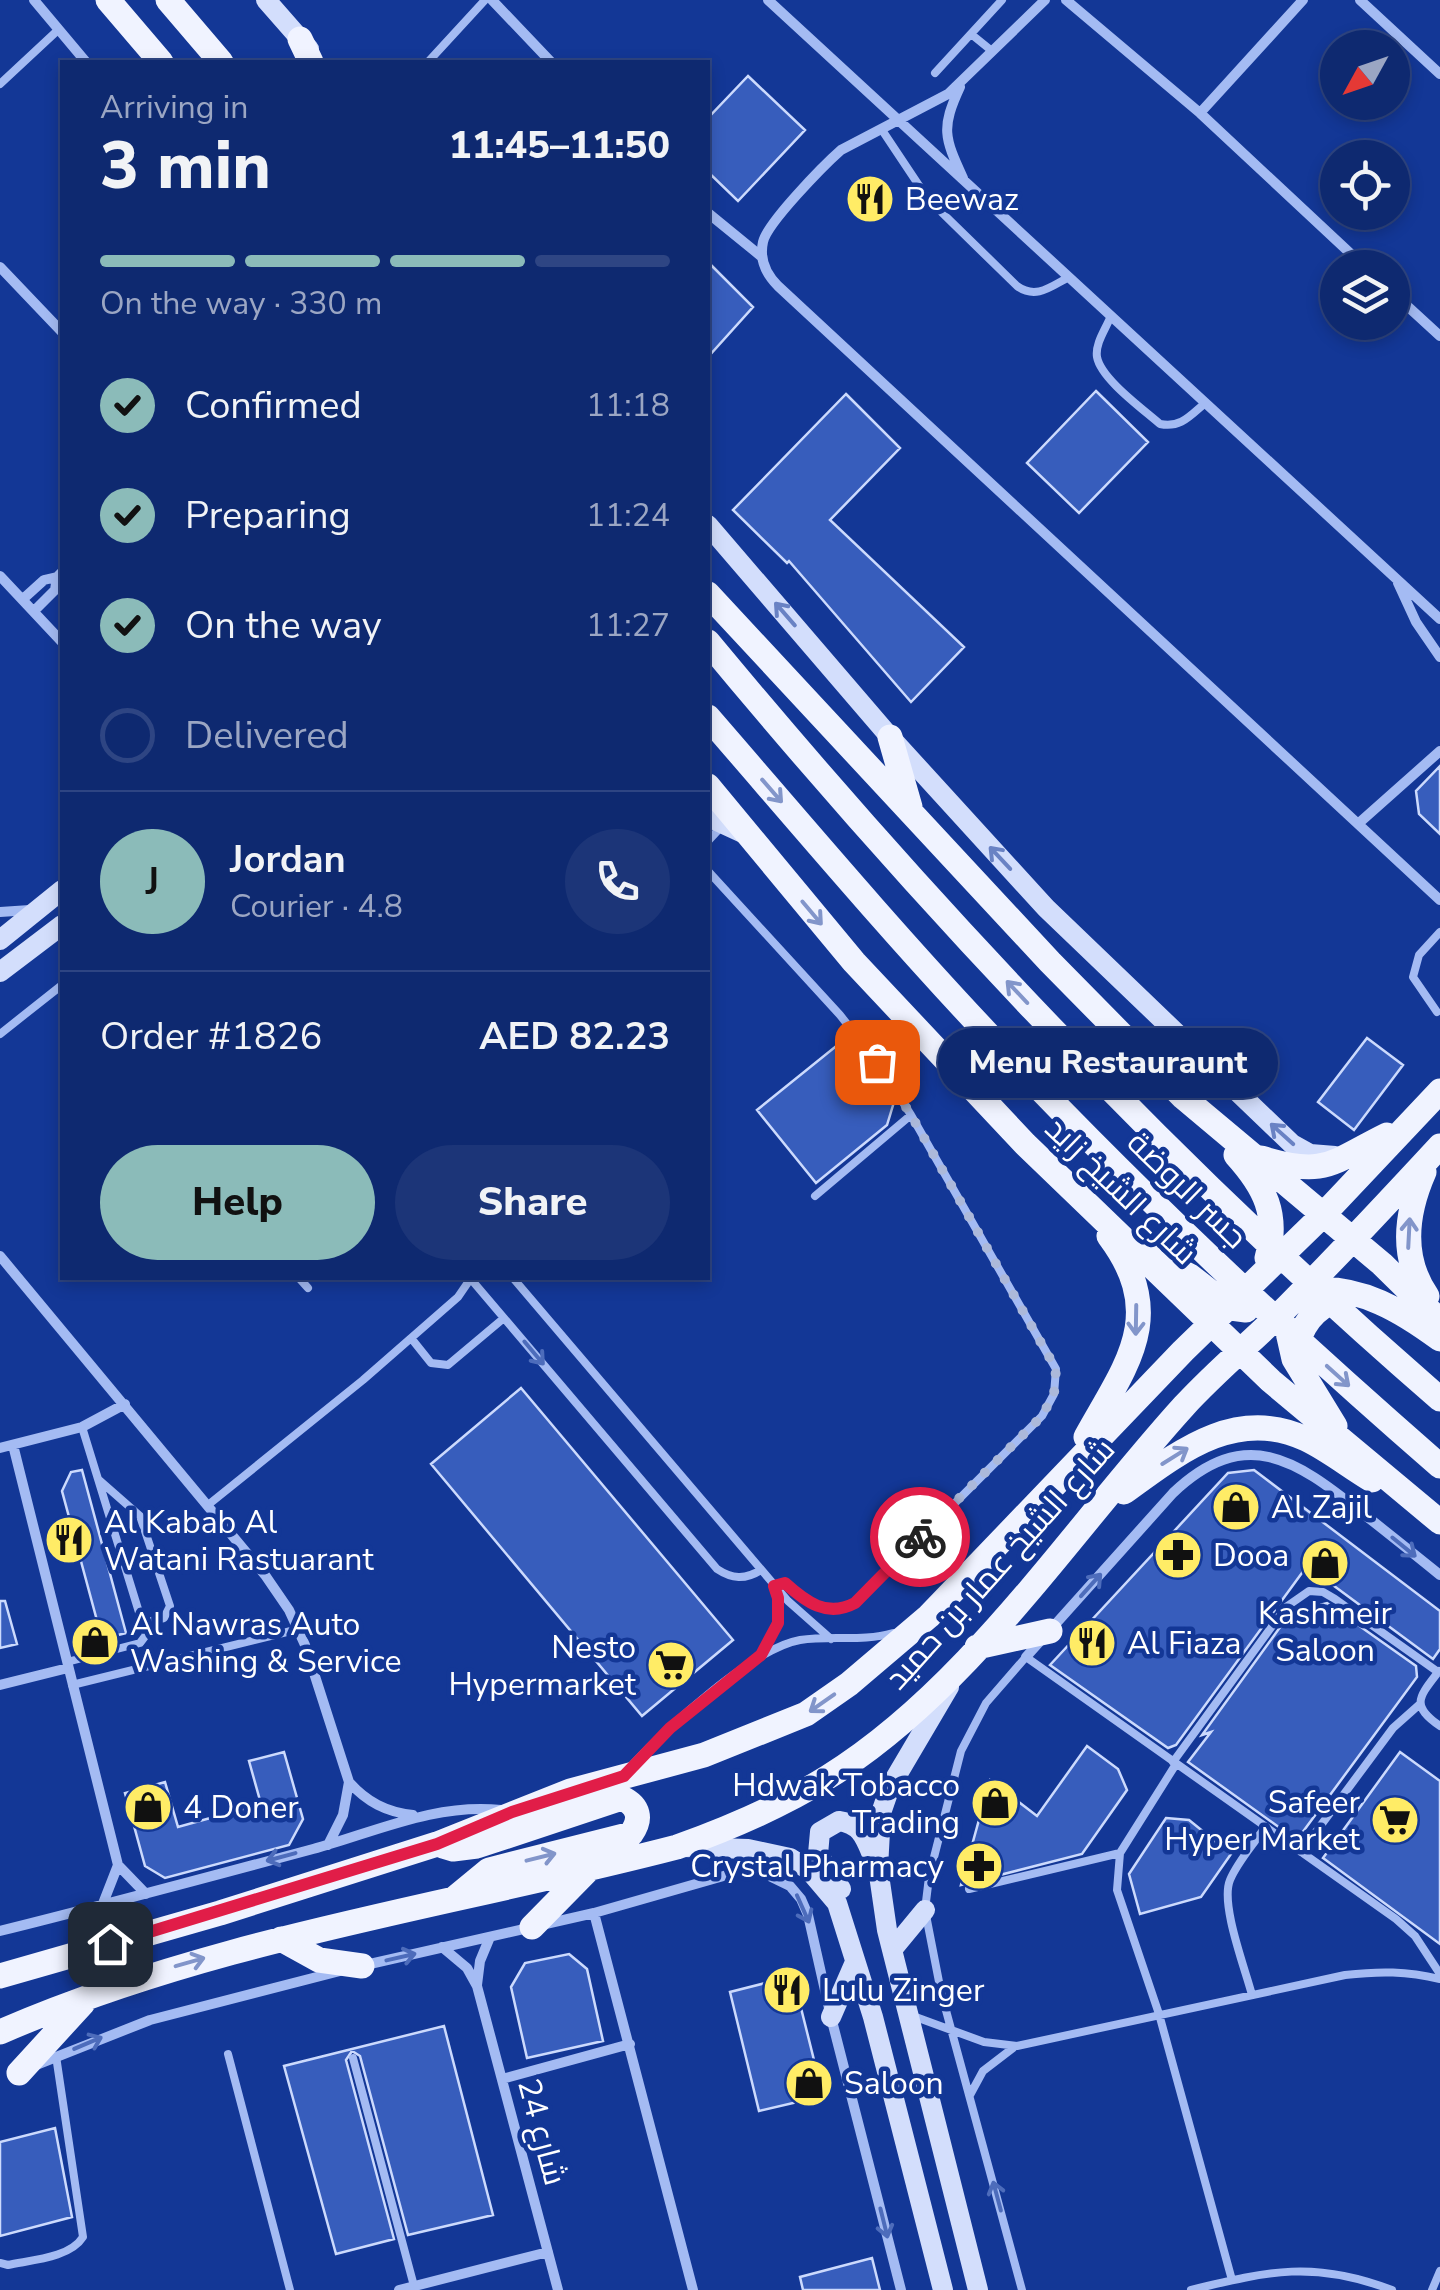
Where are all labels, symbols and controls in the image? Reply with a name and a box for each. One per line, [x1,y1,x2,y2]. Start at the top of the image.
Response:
north arrow [1320,30,1410,120]
map controls [1320,30,1410,340]
text: Arriving in [100,86,248,129]
text: 11:45–11:50 [449,120,670,171]
text: 3 min [100,122,271,211]
button: locate [1320,140,1410,230]
restaurant icon: Beewaz [844,173,896,225]
place label: Beewaz [905,178,1019,221]
button: layers [1320,250,1410,340]
text: On the way · 330 m [100,282,382,325]
icon: check [100,378,155,433]
text: Confirmed [185,380,362,431]
text: 11:18 [586,384,670,427]
icon: check [100,488,155,543]
text: Preparing [185,490,351,541]
text: 11:24 [586,494,670,537]
icon: check [100,598,155,653]
text: On the way [185,600,381,651]
one-way arrow [773,602,796,627]
text: 11:27 [586,604,670,647]
text: Delivered [185,710,349,761]
one-way arrow [760,777,782,803]
button: phone [565,829,670,934]
text: Jordan [230,834,346,885]
one-way arrow [988,846,1011,871]
text: J [146,856,159,907]
text: Courier · 4.8 [230,885,403,928]
one-way arrow [801,899,823,925]
one-way arrow [1006,980,1029,1005]
text: Order #1826 [100,1011,322,1062]
text: AED 82.23 [479,1011,670,1062]
pin [835,1020,920,1105]
callout: Menu Restauraunt [937,1027,1277,1097]
icon: bag [850,1035,905,1090]
text: Menu Restauraunt [969,1041,1247,1084]
street label: شارع الشيخ زايد [1036,1108,1206,1274]
street label: جسر الروضة [1117,1122,1257,1258]
one-way arrow [1270,1122,1295,1145]
button: Help [100,1145,375,1260]
button: Share [395,1145,670,1260]
one-way arrow [1400,1217,1419,1250]
one-way arrow [1126,1304,1146,1336]
one-way arrow [522,1339,544,1365]
one-way arrow [1325,1364,1350,1387]
street label: شارع الشيخ عمار بن حميد [875,1429,1125,1699]
one-way arrow [1160,1446,1189,1466]
shop icon: Al Zajil [1210,1481,1262,1533]
place label: Al Zajil [1271,1486,1372,1529]
courier [870,1487,970,1587]
place label: Al Kabab Al Watani Rastuarant [104,1501,374,1581]
icon: bike [893,1510,948,1565]
restaurant icon: Al Kabab Al Watani Rastuarant [43,1514,95,1566]
pharmacy icon: Dooa [1152,1529,1204,1581]
place label: Dooa [1213,1534,1289,1577]
one-way arrow [1391,1536,1417,1558]
shop icon: Kashmeir Saloon [1299,1537,1351,1589]
one-way arrow [1079,1573,1102,1598]
place label: Kashmeir Saloon [1258,1592,1392,1672]
place label: Al Nawras Auto Washing & Service [130,1603,401,1683]
shop icon: Al Nawras Auto Washing & Service [69,1616,121,1668]
restaurant icon: Al Fiaza [1066,1617,1118,1669]
place label: Al Fiaza [1127,1622,1242,1665]
place label: Nesto Hypermarket [448,1626,637,1706]
supermarket icon: Nesto Hypermarket [645,1639,697,1691]
one-way arrow [808,1692,836,1713]
place label: Hdwak Tobacco Trading [732,1764,960,1844]
shop icon: Hdwak Tobacco Trading [969,1777,1021,1829]
shop icon: 4 Doner [122,1781,174,1833]
place label: Safeer Hyper Market [1164,1781,1361,1861]
place label: 4 Doner [183,1786,299,1829]
supermarket icon: Safeer Hyper Market [1369,1794,1421,1846]
pharmacy icon: Crystal Pharmacy [953,1840,1005,1892]
place label: Crystal Pharmacy [690,1845,945,1888]
one-way arrow [525,1847,556,1866]
one-way arrow [266,1849,297,1868]
one-way arrow [795,1893,813,1924]
pin [68,1902,153,1987]
icon: home [83,1917,138,1972]
one-way arrow [385,1947,417,1965]
one-way arrow [174,1952,205,1971]
restaurant icon: Lulu Zinger [761,1964,813,2016]
place label: Lulu Zinger [822,1969,985,2012]
one-way arrow [73,2032,103,2050]
shop icon: Saloon [783,2057,835,2109]
place label: Saloon [844,2062,944,2105]
street label: شارع 24 [507,2074,577,2190]
one-way arrow [986,2181,1005,2212]
one-way arrow [875,2207,894,2238]

